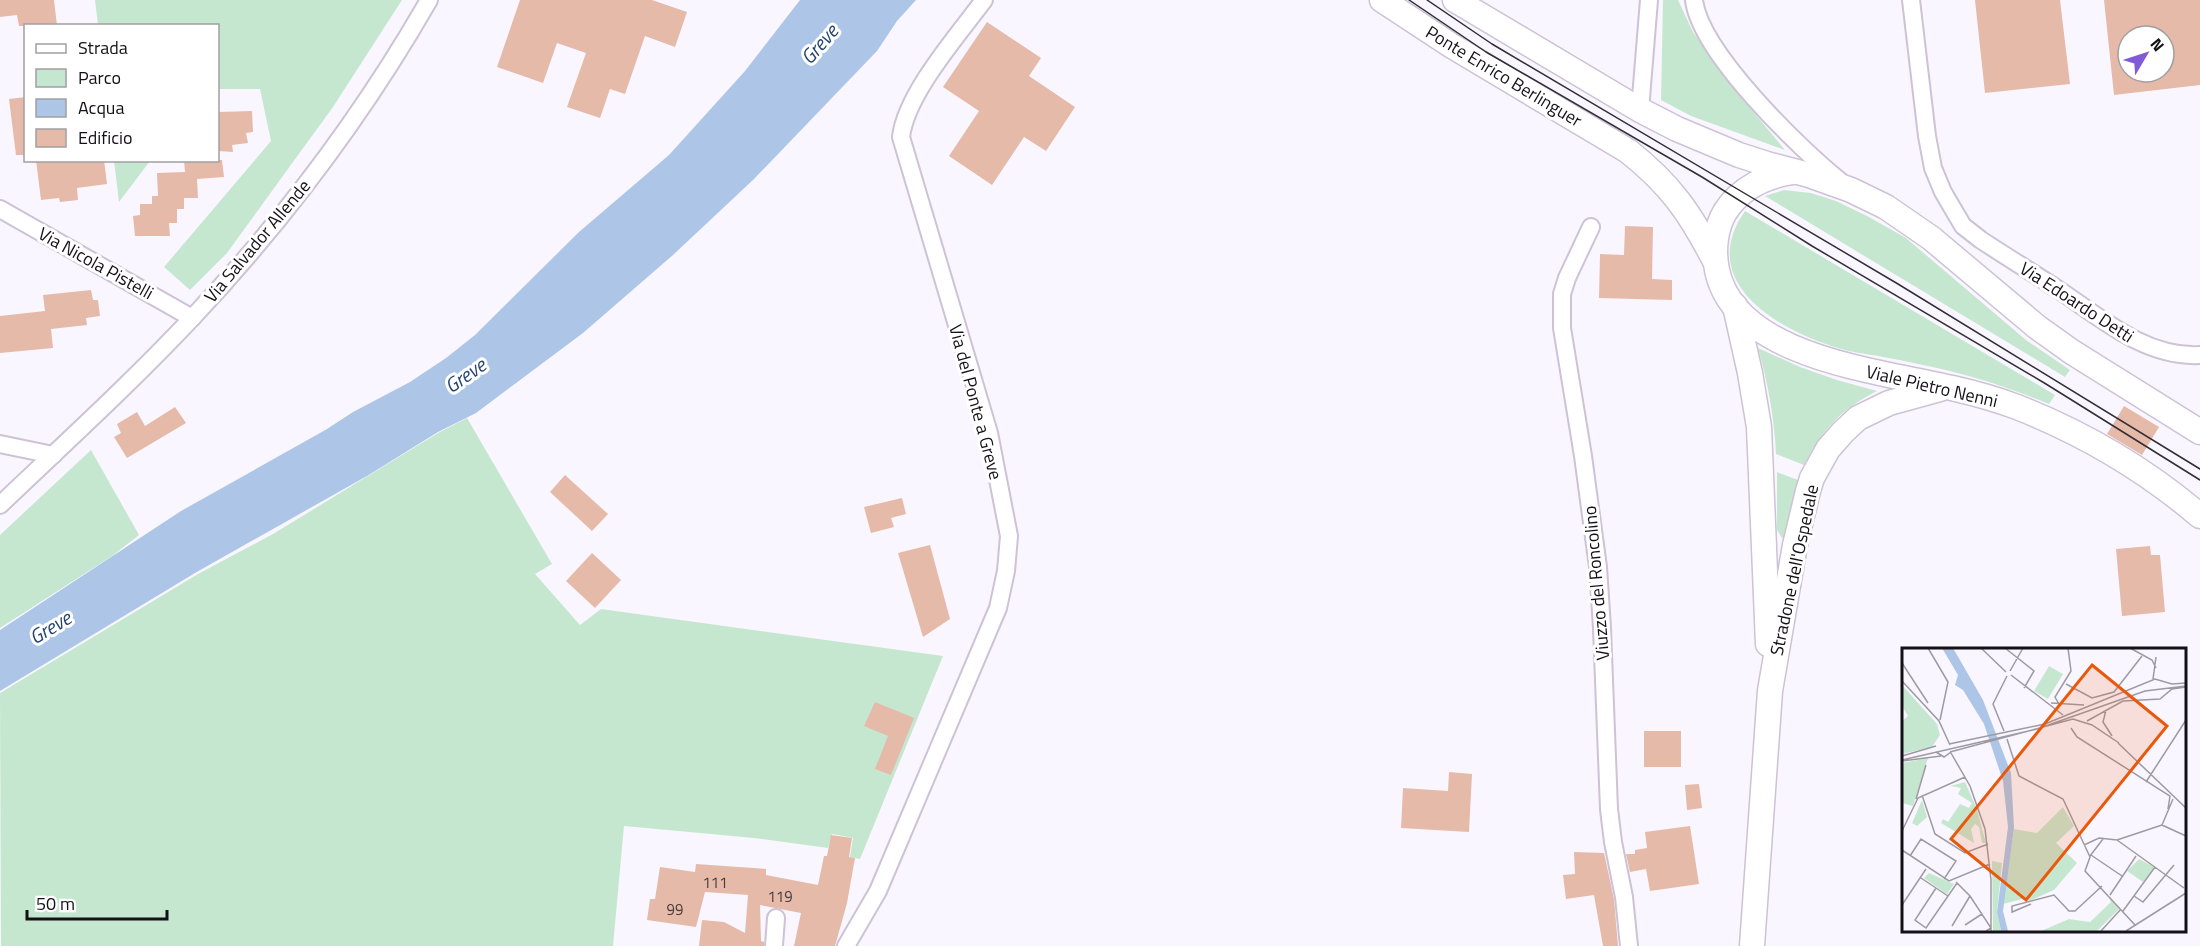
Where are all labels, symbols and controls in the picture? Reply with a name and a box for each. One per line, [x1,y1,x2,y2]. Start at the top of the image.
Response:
water label: Greve [793,16,846,71]
street label: Ponte Enrico Berlinguer [1421,18,1587,134]
legend [24,24,219,162]
north arrow [2116,24,2176,84]
text: N [2145,33,2170,56]
text: Strada [78,34,128,61]
text: Parco [78,64,121,91]
text: Acqua [78,94,124,121]
text: Edificio [78,124,132,151]
street label: Via Salvador Allende [197,174,317,308]
street label: Via Nicola Pistelli [33,220,159,306]
street label: Via Edoardo Detti [2015,255,2139,349]
street label: Via del Ponte a Greve [942,321,1010,483]
water label: Greve [438,348,494,401]
street label: Viale Pietro Nenni [1863,358,2001,414]
street label: Stradone dell'Ospedale [1763,482,1825,658]
street label: Viuzzo del Roncolino [1576,505,1616,661]
water label: Greve [23,601,79,652]
inset map [1902,648,2185,931]
house number: 111 [702,871,728,894]
scale bar [27,883,166,921]
house number: 119 [767,885,793,908]
text: 50 m [36,890,75,917]
house number: 99 [667,898,683,921]

